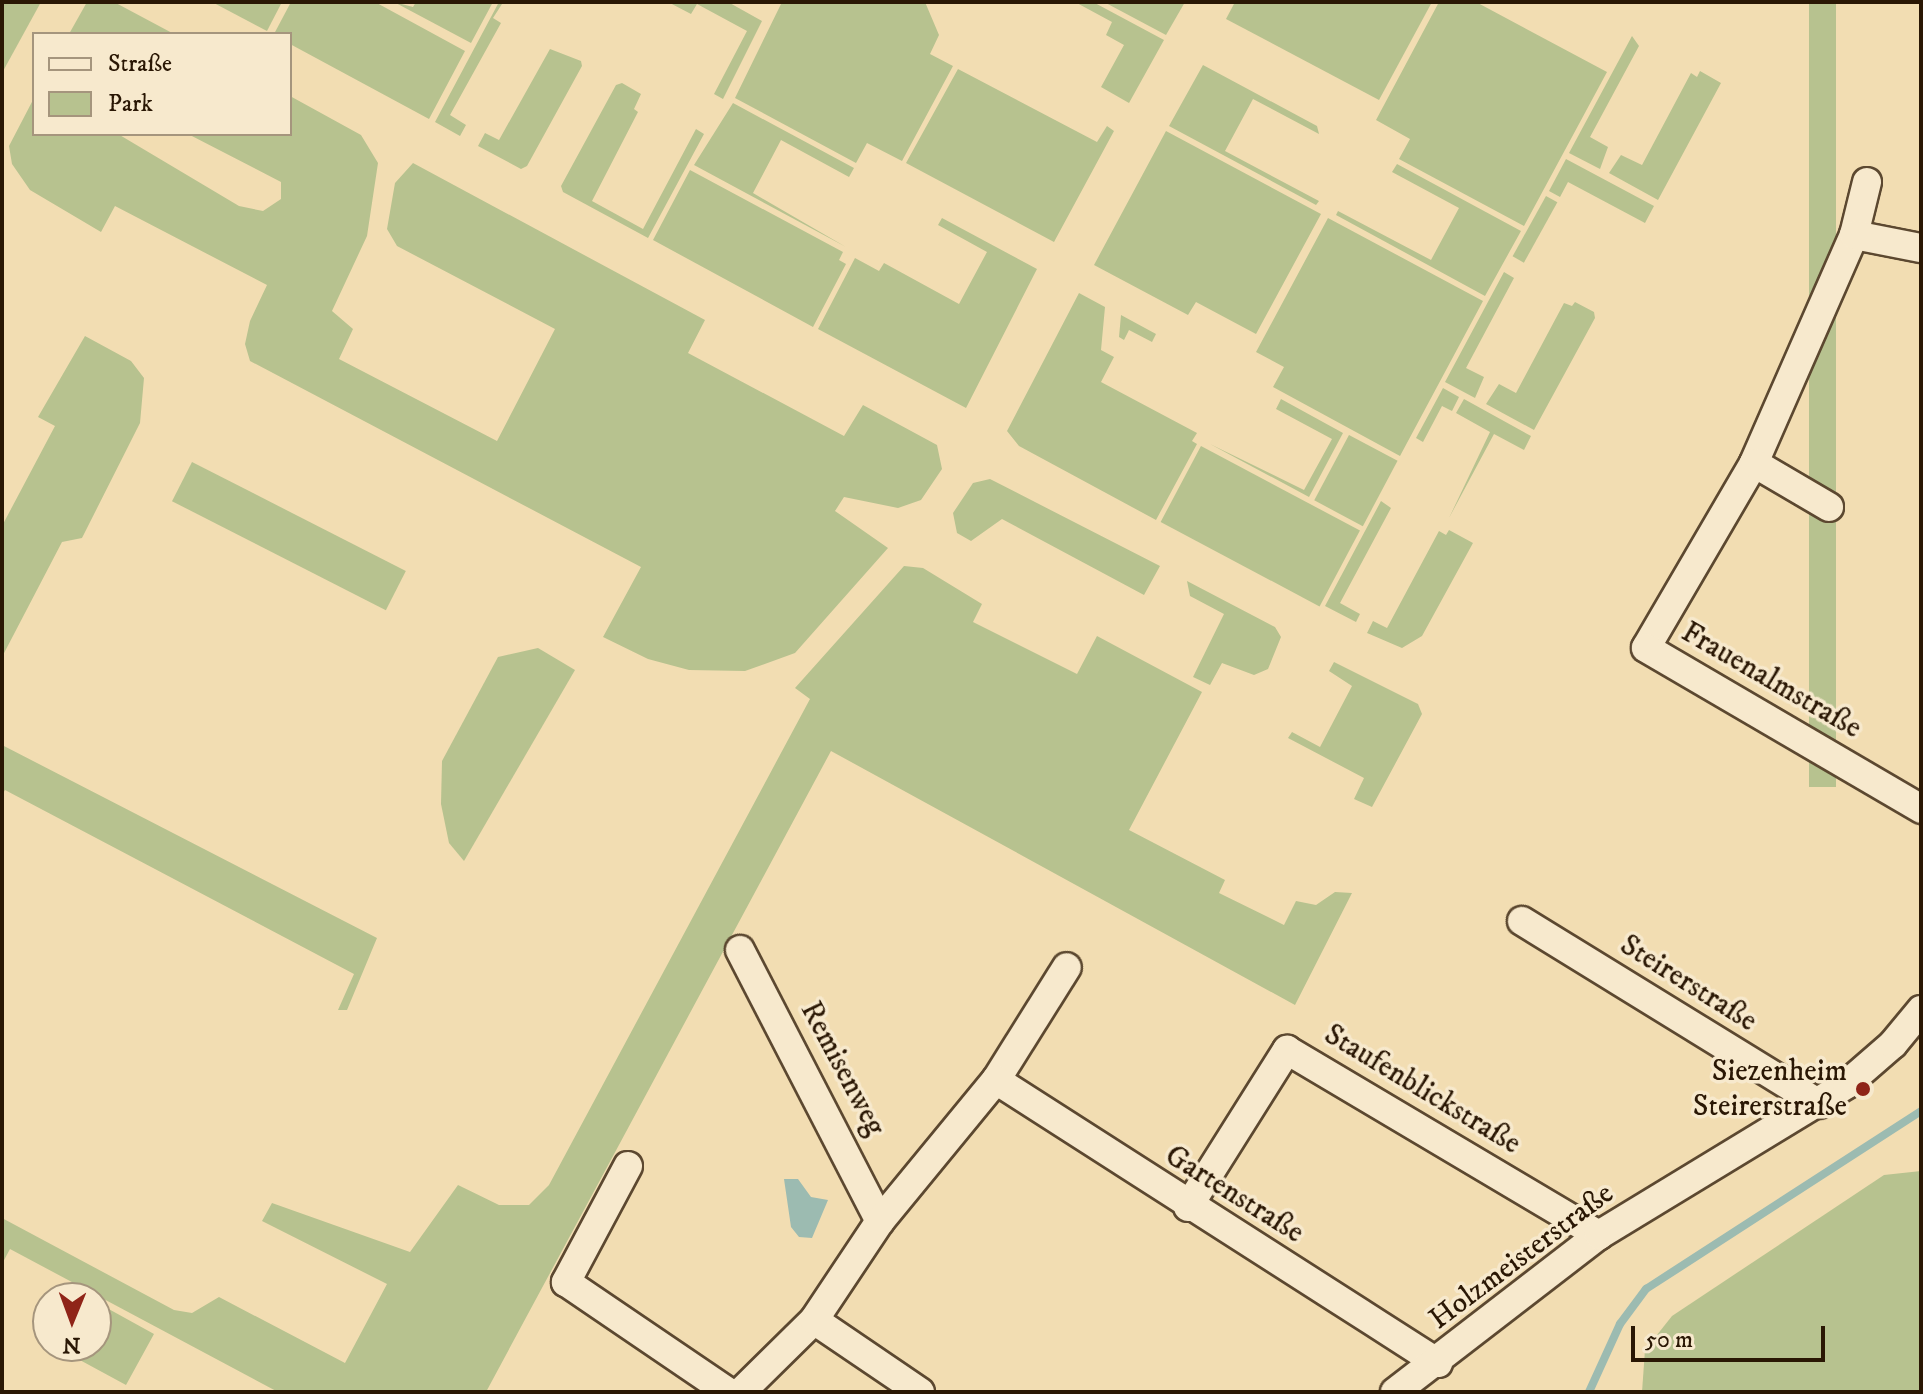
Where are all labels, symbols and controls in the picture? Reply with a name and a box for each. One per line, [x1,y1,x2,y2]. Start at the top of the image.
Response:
legend [32,32,292,136]
text: Straße [108,49,172,79]
text: Park [108,89,153,119]
street label: Frauenalmstraße [1675,615,1867,747]
street label: Steirerstraße [1613,928,1763,1040]
street label: Remisenweg [792,996,892,1142]
street label: Staufenblickstraße [1317,1017,1527,1163]
place label: Siezenheim Steirerstraße [1693,1054,1847,1124]
marker: Siezenheim Steirerstraße [1854,1080,1872,1098]
street label: Gartenstraße [1158,1138,1310,1252]
street label: Holzmeisterstraße [1423,1176,1621,1338]
north arrow [32,1282,112,1362]
scale bar [1635,1310,1829,1360]
text: 50 m [1645,1325,1693,1355]
text: N [62,1331,81,1358]

